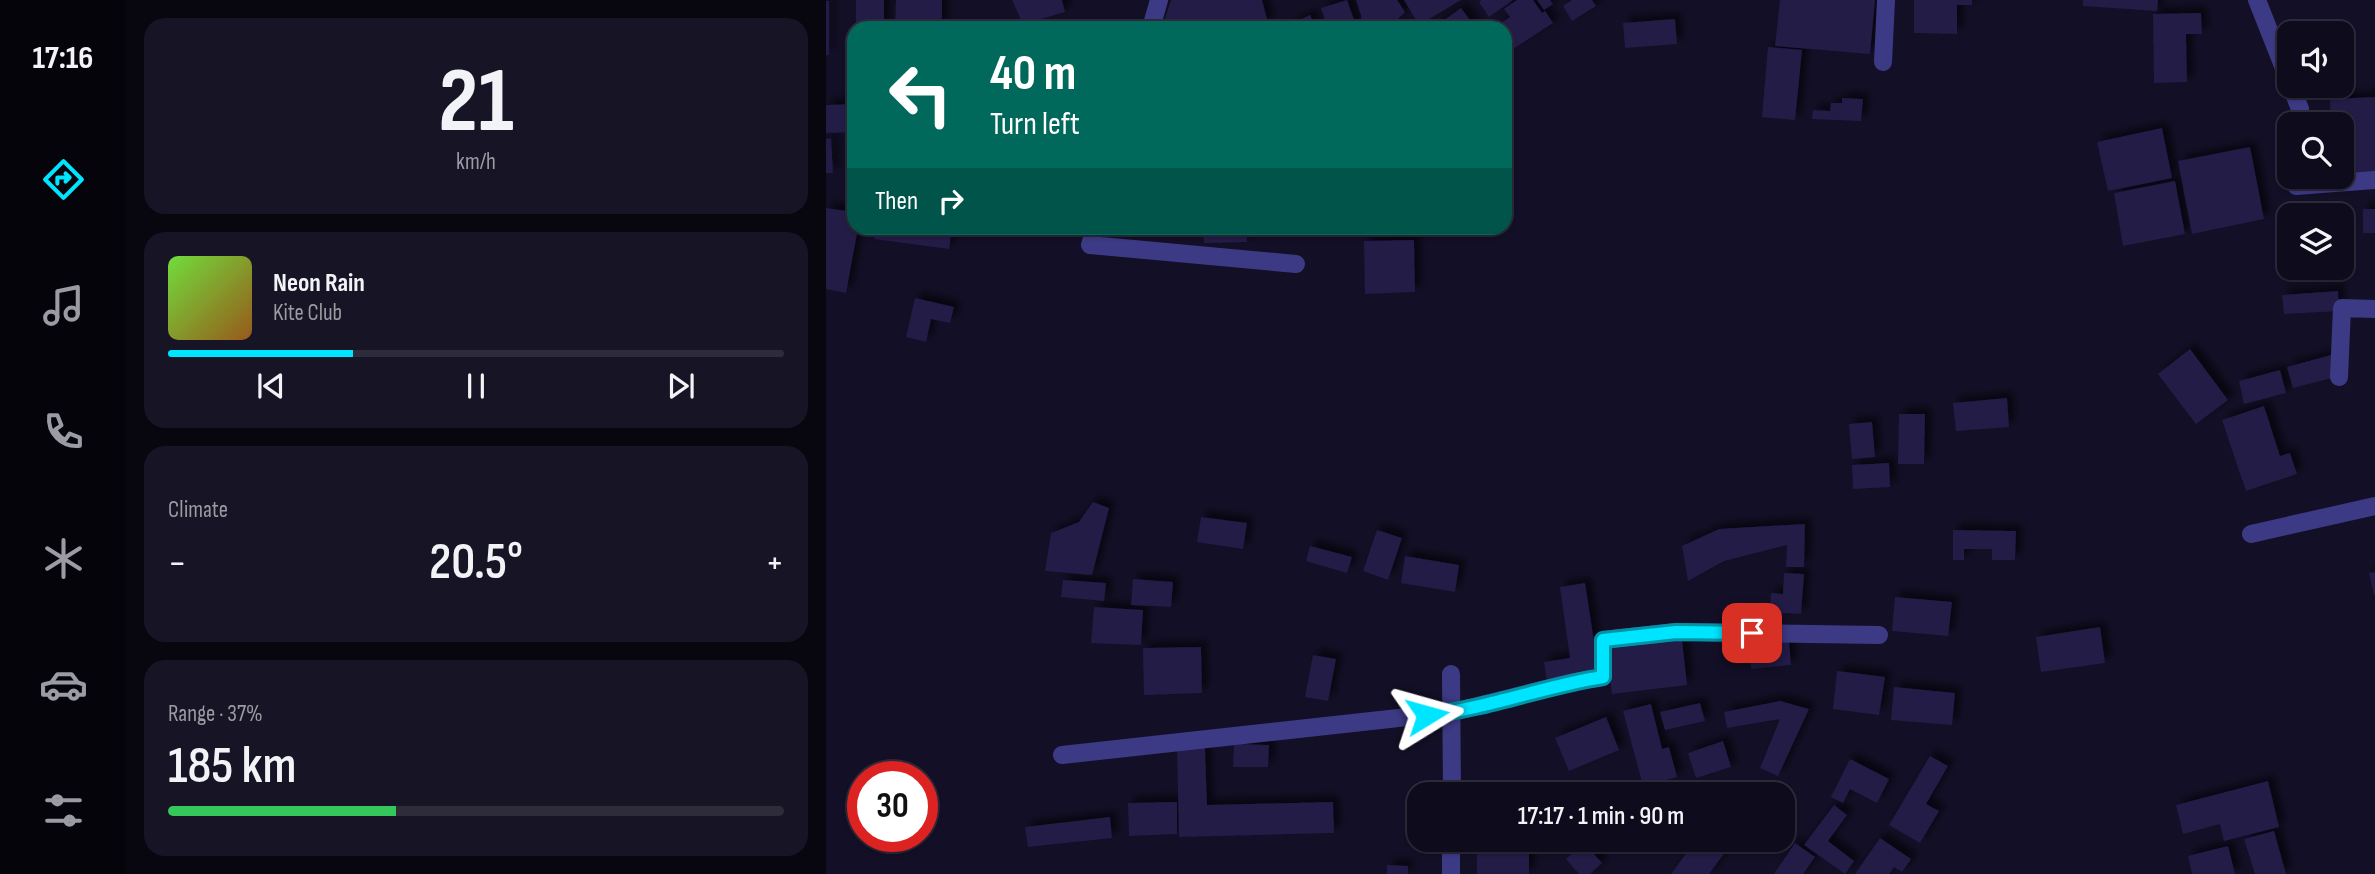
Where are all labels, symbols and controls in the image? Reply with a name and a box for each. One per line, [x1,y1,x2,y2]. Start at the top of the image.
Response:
map controls [2277,21,2354,280]
button: sound [2277,21,2354,98]
text: 17:16 [33,39,93,78]
text: 40 m [990,45,1076,104]
text: 21 [438,48,514,157]
icon: left [875,49,966,140]
text: Turn left [990,105,1080,144]
button: search [2277,112,2354,189]
text: km/h [456,148,496,176]
icon: directions [39,155,88,204]
icon: right [932,182,970,220]
text: Then [875,186,918,217]
button: layers [2277,203,2354,280]
text: Neon Rain [273,268,365,299]
icon: music [39,281,88,330]
text: Kite Club [273,299,342,327]
icon: previous [252,367,290,405]
icon: pause [457,367,495,405]
icon: next [662,367,700,405]
icon: phone [39,407,88,456]
text: Climate [168,496,228,524]
text: 20.5° [429,531,523,594]
icon: climate [39,534,88,583]
text: − [168,541,187,586]
text: + [765,541,784,586]
pin [1722,603,1782,663]
icon: arrive [1733,614,1771,652]
icon: car [39,660,88,709]
position arrow [1390,678,1464,752]
text: Range · 37% [168,700,263,728]
text: 185 km [168,735,297,798]
speed limit sign: 30 [847,761,938,852]
icon: filters [39,786,88,835]
text: 17:17 · 1 min · 90 m [1518,801,1684,832]

